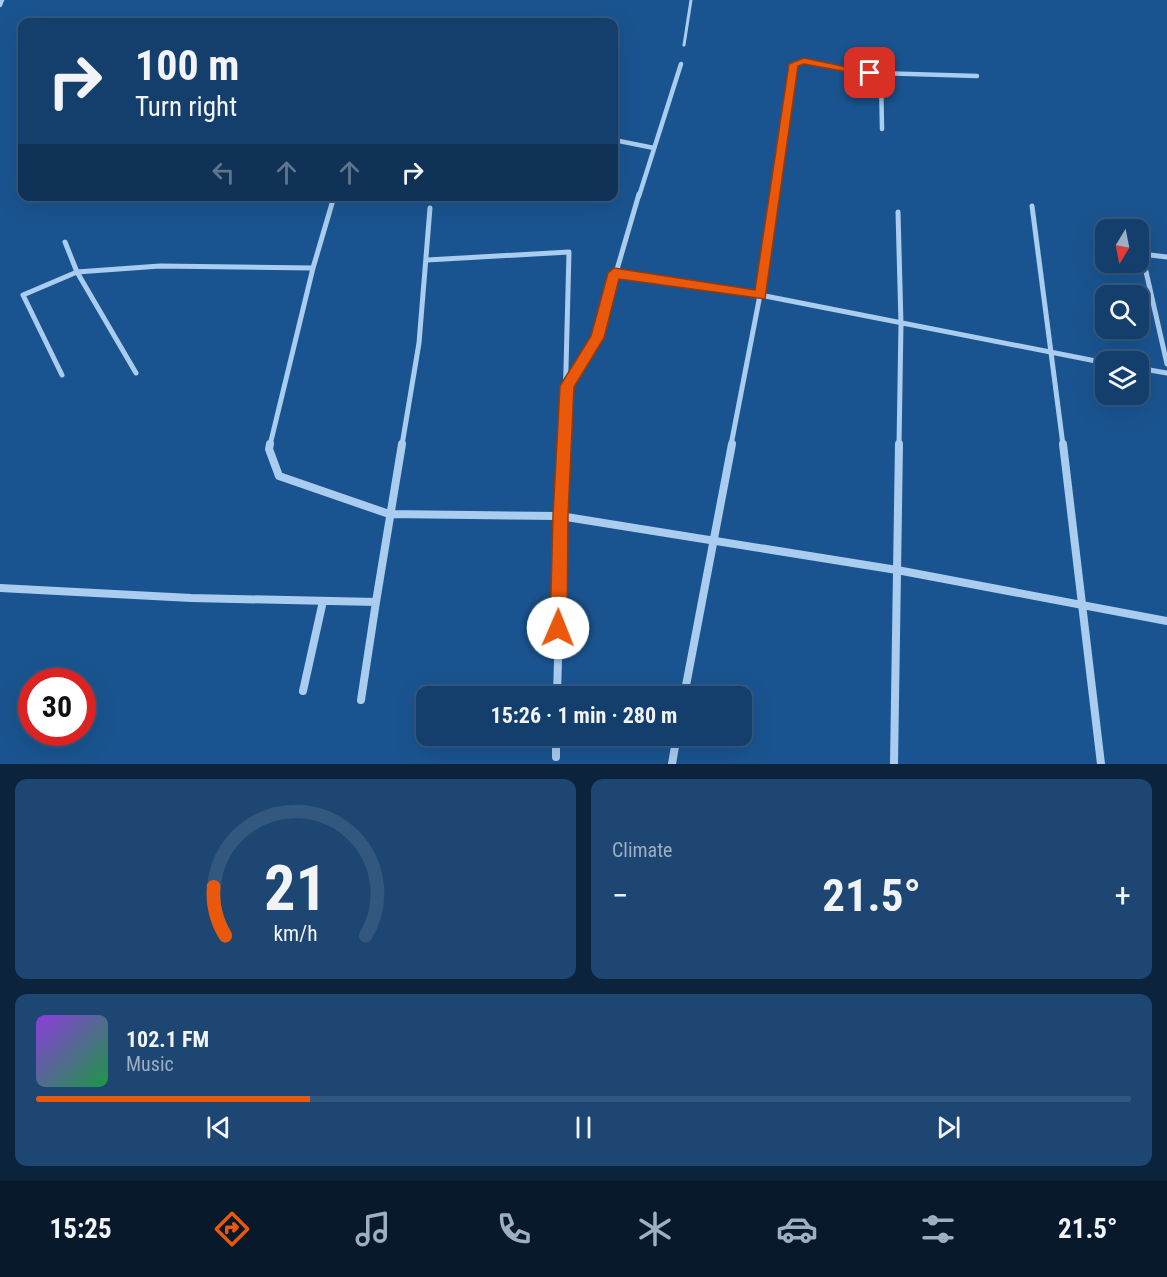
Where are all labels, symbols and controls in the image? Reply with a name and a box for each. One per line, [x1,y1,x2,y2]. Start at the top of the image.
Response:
text: 100 m [135,41,240,90]
icon: right [36,42,114,120]
pin [844,47,895,98]
icon: arrive [853,56,886,89]
text: Turn right [135,91,237,123]
icon: left [207,156,240,189]
icon: ahead [270,156,303,189]
icon: ahead [333,156,366,189]
icon: right [396,156,429,189]
north arrow [1095,219,1149,273]
map controls [1095,219,1149,405]
button: search [1095,285,1149,339]
button: layers [1095,351,1149,405]
position arrow [526,596,590,660]
speed limit sign: 30 [18,668,96,746]
text: 15:26 · 1 min · 280 m [491,703,677,728]
text: Climate [612,838,672,862]
text: 21 [264,852,327,925]
text: 21.5° [822,869,921,922]
text: − [612,876,629,915]
text: + [1115,876,1131,915]
text: km/h [273,921,318,946]
text: 102.1 FM [126,1027,209,1052]
text: Music [126,1052,174,1076]
icon: previous [202,1111,235,1144]
icon: pause [567,1111,600,1144]
icon: next [932,1111,965,1144]
icon: directions [211,1208,253,1250]
icon: music [352,1208,394,1250]
icon: phone [493,1208,535,1250]
icon: climate [634,1208,676,1250]
icon: car [776,1208,818,1250]
icon: filters [917,1208,959,1250]
text: 15:25 [50,1213,112,1245]
text: 21.5° [1058,1213,1117,1245]

